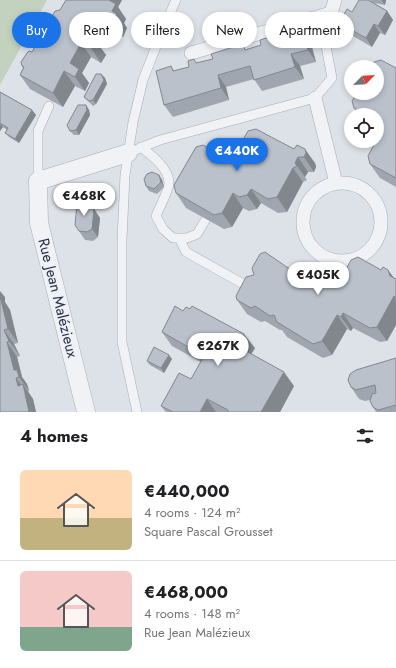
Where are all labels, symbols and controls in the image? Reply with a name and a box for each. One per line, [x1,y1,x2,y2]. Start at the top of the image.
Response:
chip: Buy [12,12,61,48]
chip: Rent [69,12,123,48]
chip: Filters [131,12,194,48]
chip: New [202,12,257,48]
chip: Apartment [265,12,354,48]
north arrow [344,60,384,100]
map controls [344,60,384,148]
button: locate [344,108,384,148]
pin: €440K [209,138,265,172]
text: €440K [215,141,259,160]
pin: €468K [56,183,112,217]
text: €468K [62,186,106,205]
street label: Rue Jean Malézieux [32,236,84,361]
pin: €405K [290,262,346,296]
text: €405K [296,265,340,284]
pin: €267K [190,333,246,367]
text: €267K [197,336,239,355]
text: 4 homes [20,424,88,448]
icon: filters [354,425,376,447]
text: €440,000 [144,479,229,503]
icon: home [52,486,100,534]
text: 4 rooms · 124 m² [144,503,240,522]
text: Square Pascal Grousset [144,522,273,541]
text: €468,000 [144,580,228,604]
icon: home [52,587,100,635]
text: 4 rooms · 148 m² [144,604,240,623]
text: Rue Jean Malézieux [144,623,250,642]

